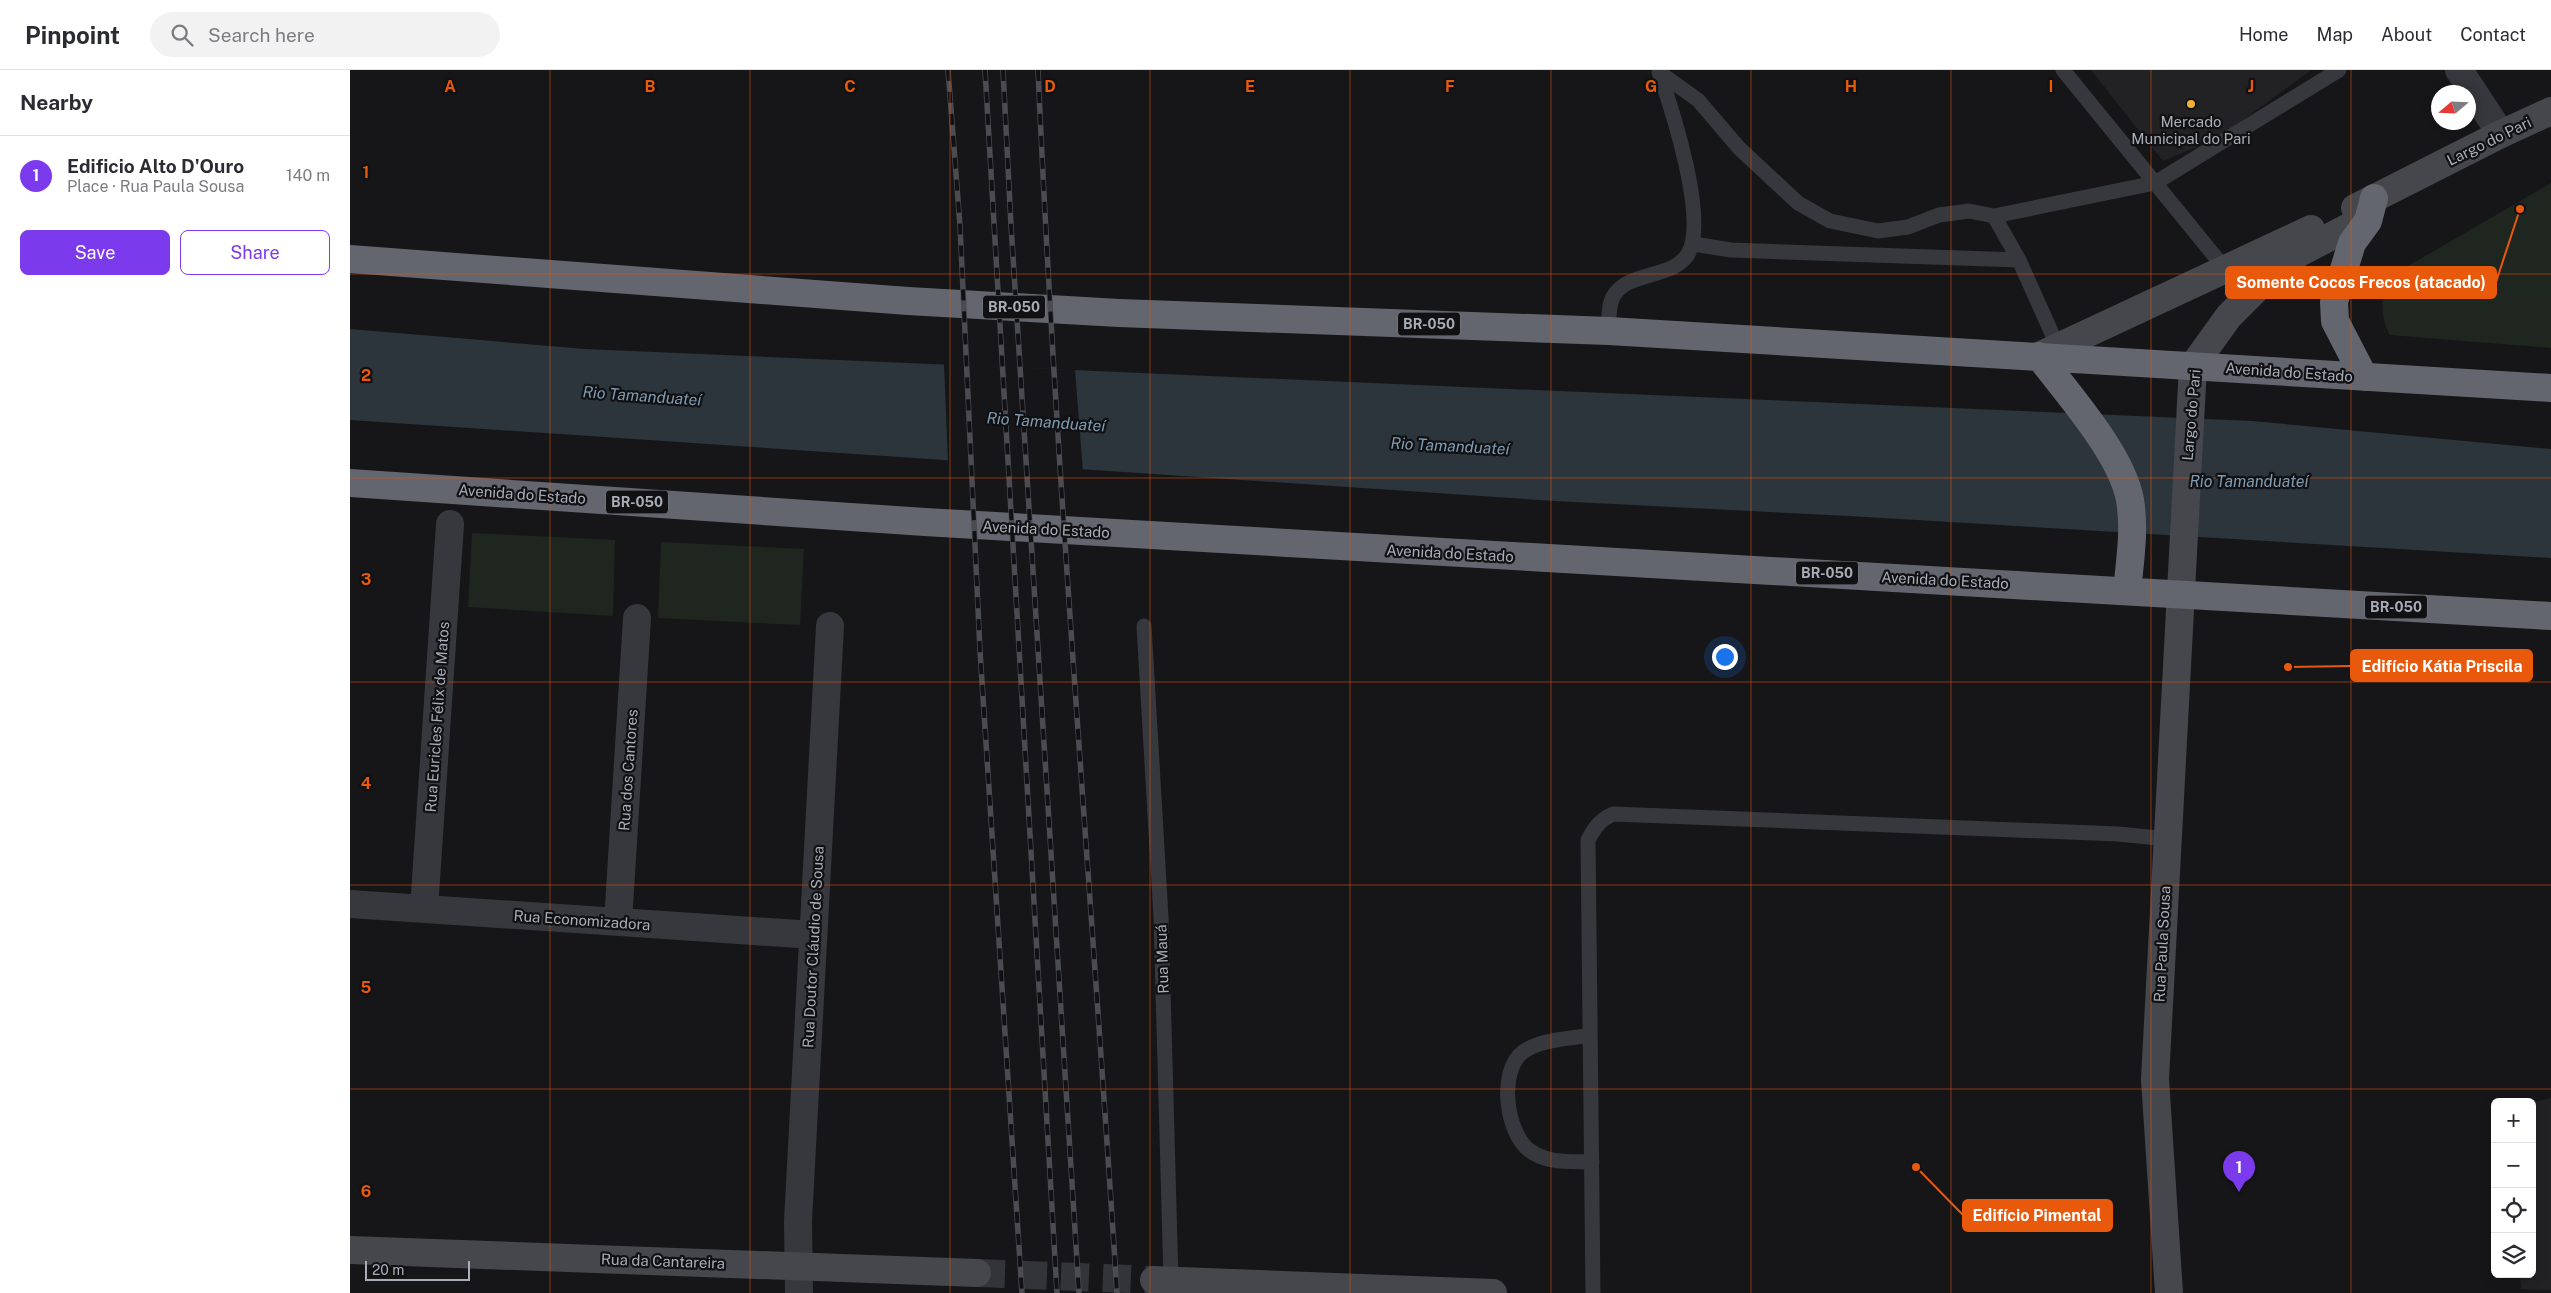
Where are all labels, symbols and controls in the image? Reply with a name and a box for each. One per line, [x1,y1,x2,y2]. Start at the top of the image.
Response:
search box [150,12,500,57]
text: Pinpoint [25,21,120,49]
icon: search [168,21,196,49]
text: Search here [208,24,315,46]
text: Home [2239,24,2289,45]
text: Map [2317,24,2353,45]
text: About [2381,24,2432,45]
text: Contact [2460,24,2526,45]
text: A [444,77,456,96]
text: B [645,77,656,96]
text: C [844,77,856,96]
text: D [1044,77,1056,96]
text: E [1245,77,1255,96]
text: F [1445,77,1455,96]
text: G [1645,77,1657,96]
text: H [1845,77,1857,96]
text: I [2049,77,2053,96]
text: J [2248,77,2254,96]
north arrow [2431,85,2476,130]
text: Nearby [20,90,93,115]
marker: Mercado Municipal do Pari [2185,98,2197,110]
place label: Mercado Municipal do Pari [2131,113,2251,147]
street label: Largo do Pari [2444,113,2534,169]
text: Edificio Alto D'Ouro [67,155,244,177]
text: 1 [363,163,369,182]
text: 1 [33,166,39,185]
text: 140 m [286,166,330,185]
text: Place · Rua Paula Sousa [67,177,244,196]
button: Save [20,230,170,275]
button: Share [180,230,330,275]
callout: Somente Cocos Frecos (atacado) [2226,267,2496,298]
text: Somente Cocos Frecos (atacado) [2236,273,2486,292]
road number: BR-050 [983,296,1045,318]
road number: BR-050 [1398,312,1460,336]
street label: Avenida do Estado [2225,359,2353,385]
text: 2 [361,366,371,385]
street label: Largo do Pari [2179,369,2203,461]
water label: Rio Tamanduateí [582,382,704,410]
water label: Rio Tamanduateí [986,408,1108,436]
water label: Rio Tamanduateí [1390,433,1512,459]
water label: Rio Tamanduateí [2190,472,2311,491]
street label: Avenida do Estado [458,481,586,507]
road number: BR-050 [606,491,668,514]
street label: Avenida do Estado [982,517,1110,541]
street label: Avenida do Estado [1386,541,1514,565]
road number: BR-050 [1796,562,1858,584]
street label: Avenida do Estado [1881,568,2009,592]
text: 3 [361,570,371,589]
road number: BR-050 [2365,596,2427,618]
street label: Rua Euricles Félix de Matos [422,621,452,813]
your location [1712,644,1738,670]
callout: Edifício Kátia Priscila [2351,650,2532,681]
text: Edifício Kátia Priscila [2361,657,2523,676]
street label: Rua dos Cantores [615,709,641,831]
text: 4 [361,774,372,793]
street label: Rua Doutor Cláudio de Sousa [799,846,827,1048]
street label: Rua Paula Sousa [2150,885,2174,1003]
street label: Rua Economizadora [513,907,651,933]
street label: Rua Mauá [1152,924,1172,994]
text: 5 [361,978,372,997]
map controls [2491,1098,2536,1278]
button: + [2491,1098,2536,1143]
button: − [2491,1143,2536,1188]
pin: 1 [2223,1151,2255,1192]
text: 6 [361,1182,371,1201]
button: locate [2491,1188,2536,1233]
callout: Edifício Pimental [1963,1200,2112,1231]
text: Edifício Pimental [1973,1206,2101,1225]
button: layers [2491,1233,2536,1278]
street label: Rua da Cantareira [601,1250,725,1272]
scale bar [365,1258,470,1281]
text: 20 m [372,1262,404,1278]

